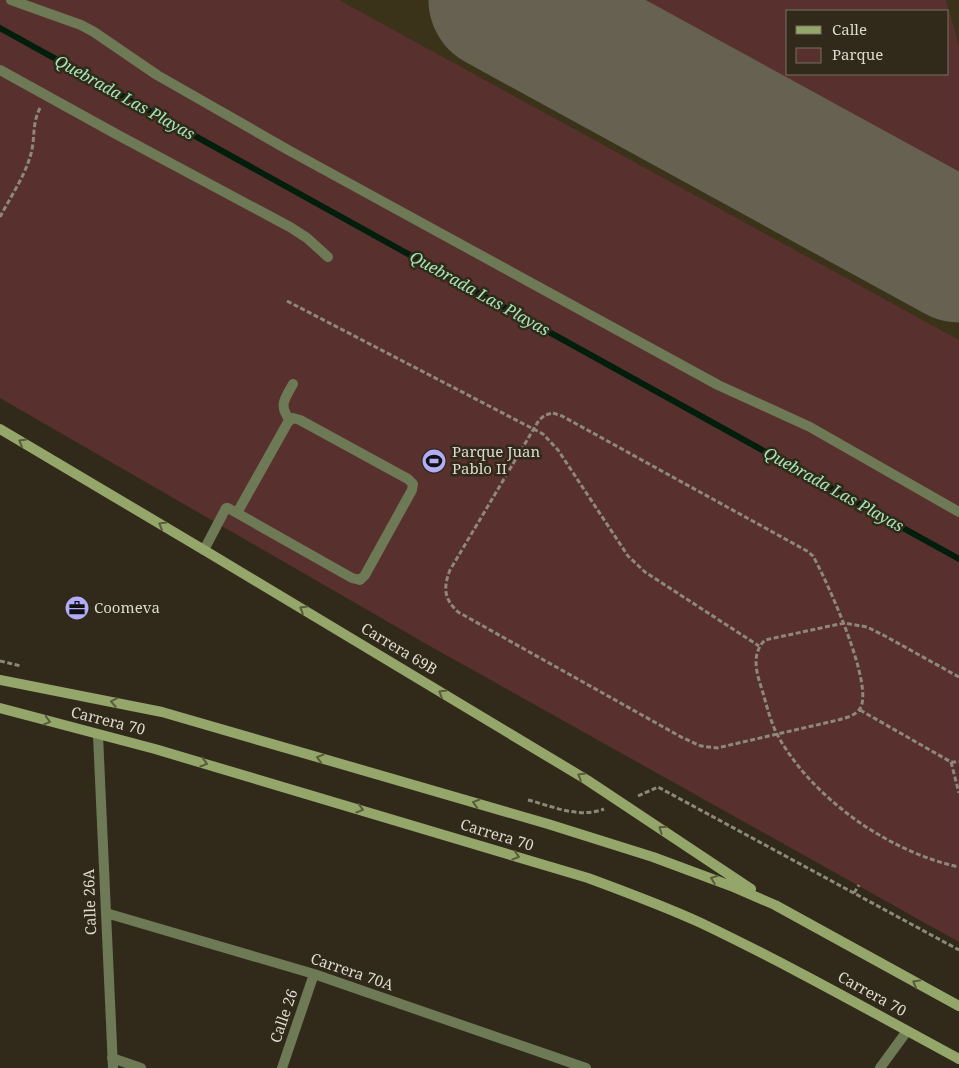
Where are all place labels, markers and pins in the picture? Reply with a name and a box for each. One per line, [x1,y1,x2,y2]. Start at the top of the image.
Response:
place label: Parque Juan Pablo II [452,441,541,478]
sports icon: Parque Juan Pablo II [421,448,447,474]
office icon: Coomeva [64,595,90,621]
place label: Coomeva [94,597,160,617]

